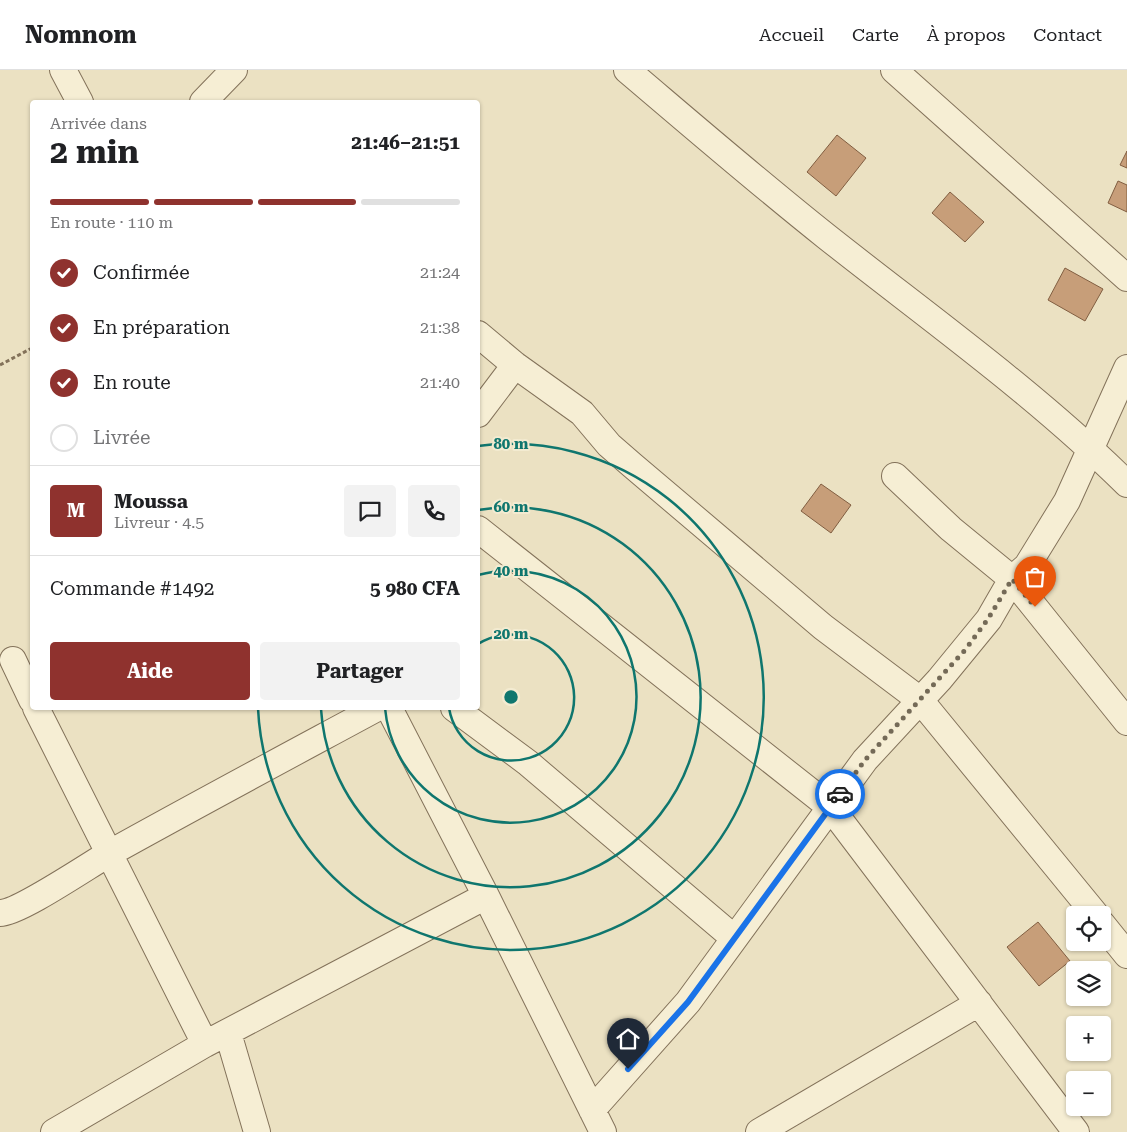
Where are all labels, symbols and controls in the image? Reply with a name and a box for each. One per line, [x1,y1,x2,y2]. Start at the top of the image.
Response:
text: Nomnom [25,21,137,49]
text: Accueil [759,24,824,45]
text: Carte [852,24,899,45]
text: À propos [927,24,1005,45]
text: Contact [1033,24,1102,45]
text: Arrivée dans [50,114,147,133]
text: 21:46–21:51 [351,131,460,154]
text: 2 min [50,133,139,171]
text: En route · 110 m [50,213,173,232]
icon: check [50,259,78,287]
text: Confirmée [93,261,190,284]
text: 21:24 [420,263,460,282]
icon: check [50,314,78,342]
text: En préparation [93,316,230,339]
text: 21:38 [420,318,460,337]
icon: check [50,369,78,397]
text: En route [93,371,171,394]
text: 21:40 [420,373,460,392]
text: Livrée [93,426,150,449]
text: 80 m [493,435,529,453]
button: chat [344,485,396,537]
button: phone [408,485,460,537]
text: Moussa [114,490,188,513]
text: 60 m [493,498,529,516]
text: M [67,499,85,522]
text: Livreur · 4.5 [114,513,204,532]
pin [1014,556,1056,607]
text: 40 m [493,562,529,580]
icon: bag [1021,563,1049,591]
text: Commande #1492 [50,577,215,600]
text: 5 980 CFA [370,577,460,600]
text: 20 m [493,625,529,643]
button: Aide [50,642,250,700]
button: Partager [260,642,460,700]
centre of rings [502,688,520,706]
courier [815,769,865,819]
icon: car [826,780,854,808]
map controls [1066,906,1111,1116]
button: locate [1066,906,1111,951]
button: layers [1066,961,1111,1006]
button: + [1066,1016,1111,1061]
pin [607,1018,649,1069]
icon: home [614,1025,642,1053]
button: − [1066,1071,1111,1116]

